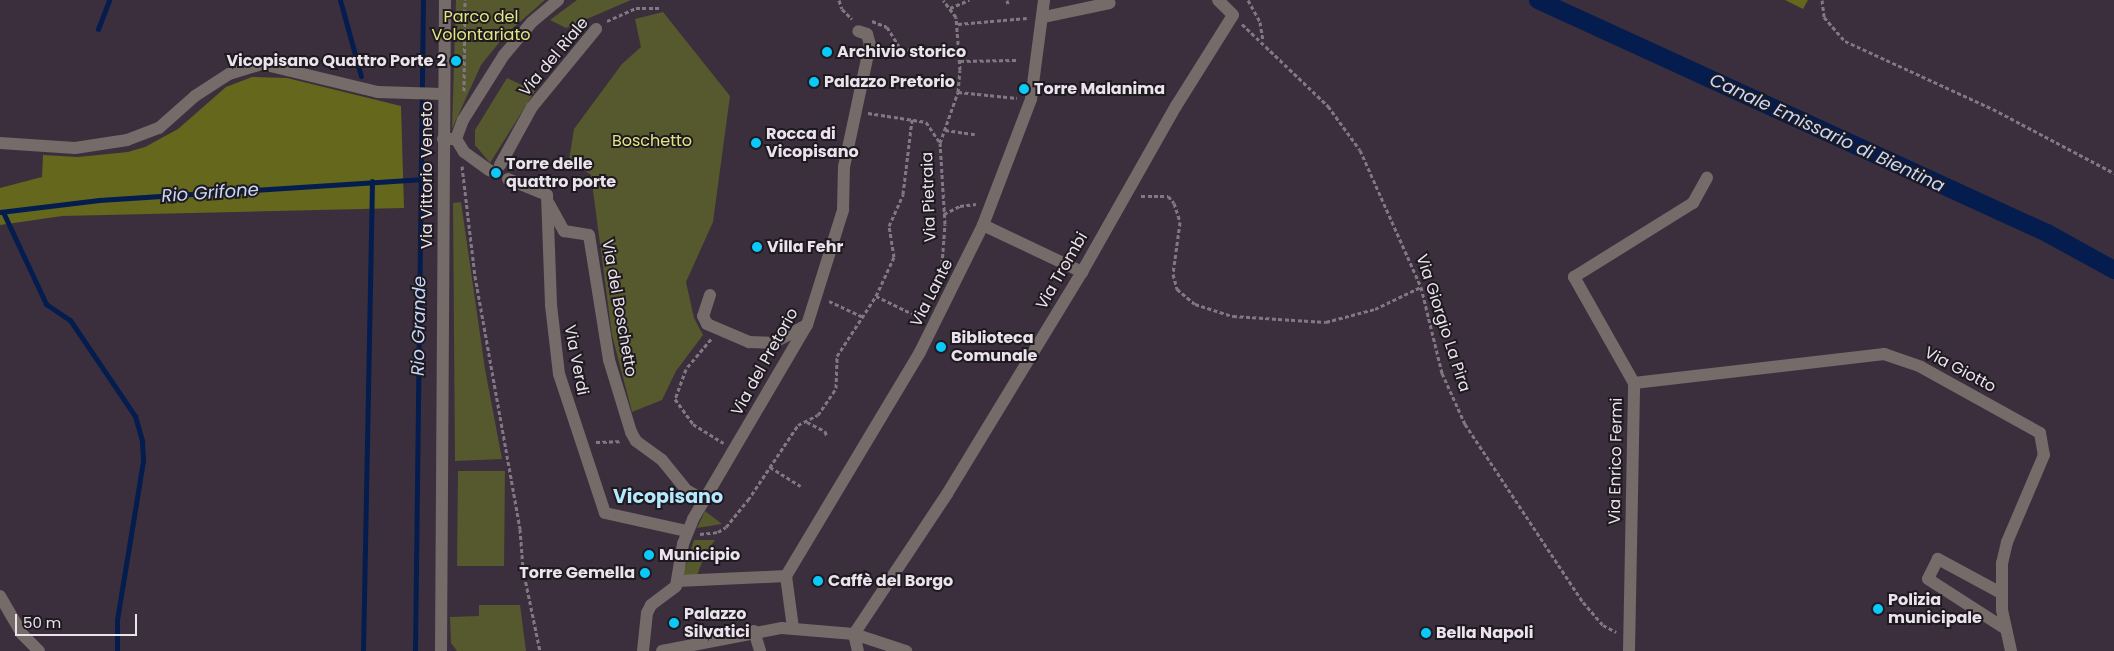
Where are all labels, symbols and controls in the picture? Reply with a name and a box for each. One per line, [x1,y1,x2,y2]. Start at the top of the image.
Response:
park label: Parco del Volontariato [432,7,530,45]
street label: Via del Riale [515,14,593,100]
place label: Archivio storico [837,42,966,62]
marker: Archivio storico [821,46,833,58]
place label: Vicopisano Quattro Porte 2 [226,51,446,71]
marker: Vicopisano Quattro Porte 2 [450,55,462,67]
water label: Canale Emissario di Bientina [1706,69,1948,197]
place label: Palazzo Pretorio [824,72,955,92]
marker: Palazzo Pretorio [808,76,820,88]
place label: Torre Malanima [1034,79,1165,99]
marker: Torre Malanima [1018,83,1030,95]
street label: Via Vittorio Veneto [417,101,437,249]
place label: Rocca di Vicopisano [766,124,859,162]
park label: Boschetto [612,131,692,151]
marker: Rocca di Vicopisano [750,137,762,149]
street label: Via Pietraia [918,152,940,242]
place label: Torre delle quattro porte [506,154,616,192]
marker: Torre delle quattro porte [490,167,502,179]
water label: Rio Grifone [161,179,259,207]
street label: Via Trombi [1032,229,1092,313]
place label: Villa Fehr [767,237,843,257]
street label: Via del Boschetto [597,238,641,378]
marker: Villa Fehr [751,241,763,253]
street label: Via Giorgio La Pira [1412,252,1474,394]
street label: Via Lante [907,256,957,330]
water label: Rio Grande [407,276,431,376]
street label: Via del Pretorio [727,305,803,419]
street label: Via Verdi [560,323,592,397]
place label: Biblioteca Comunale [951,328,1037,366]
marker: Biblioteca Comunale [935,341,947,353]
street label: Via Giotto [1921,343,1999,397]
street label: Via Enrico Fermi [1605,397,1627,525]
district label: Vicopisano [613,486,723,508]
place label: Municipio [659,545,740,565]
marker: Municipio [643,549,655,561]
place label: Torre Gemella [519,563,635,583]
marker: Torre Gemella [639,567,651,579]
place label: Caffè del Borgo [828,571,953,591]
marker: Caffè del Borgo [812,575,824,587]
place label: Polizia municipale [1888,590,1982,628]
marker: Polizia municipale [1872,603,1884,615]
scale bar [18,604,140,636]
place label: Palazzo Silvatici [684,604,750,642]
text: 50 m [23,612,61,633]
marker: Palazzo Silvatici [668,617,680,629]
place label: Bella Napoli [1436,623,1533,643]
marker: Bella Napoli [1420,627,1432,639]

